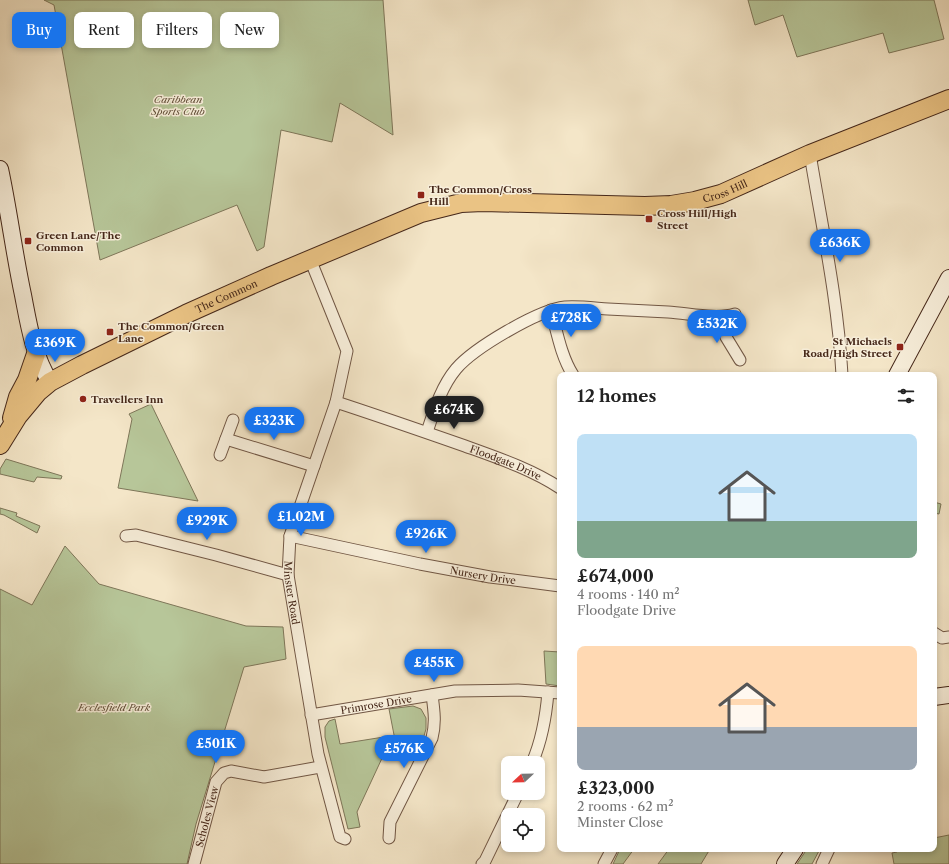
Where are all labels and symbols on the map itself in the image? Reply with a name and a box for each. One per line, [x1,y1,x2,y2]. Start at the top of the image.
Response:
park label: Caribbean Sports Club [150,93,205,118]
street label: Cross Hill [701,177,749,205]
place label: The Common/Cross Hill [429,183,532,208]
marker: The Common/Cross Hill [416,190,426,200]
place label: Cross Hill/High Street [657,207,737,232]
marker: Cross Hill/High Street [644,214,654,224]
place label: Green Lane/The Common [36,229,120,254]
pin: £636K [812,229,868,263]
marker: Green Lane/The Common [23,236,33,246]
street label: The Common [193,276,260,316]
pin: £728K [543,304,599,338]
pin: £532K [689,310,745,344]
place label: The Common/Green Lane [118,320,225,345]
marker: The Common/Green Lane [105,327,115,337]
pin: £369K [27,329,83,363]
place label: St Michaels Road/High Street [803,335,892,360]
marker: St Michaels Road/High Street [895,342,905,352]
place label: Travellers Inn [91,393,164,406]
marker: Travellers Inn [78,394,88,404]
pin: £674K [426,396,482,430]
pin: £323K [246,407,302,441]
street label: Floodgate Drive [468,442,544,483]
pin: £1.02M [268,503,334,537]
pin: £929K [179,507,235,541]
pin: £926K [398,520,454,554]
street label: Minster Road [281,560,303,625]
street label: Nursery Drive [449,563,517,587]
pin: £455K [406,649,462,683]
street label: Primrose Drive [339,692,413,716]
park label: Ecclesfield Park [77,701,151,714]
pin: £501K [188,730,244,764]
pin: £576K [376,735,432,769]
north arrow [501,756,545,800]
street label: Scholes View [192,784,221,849]

